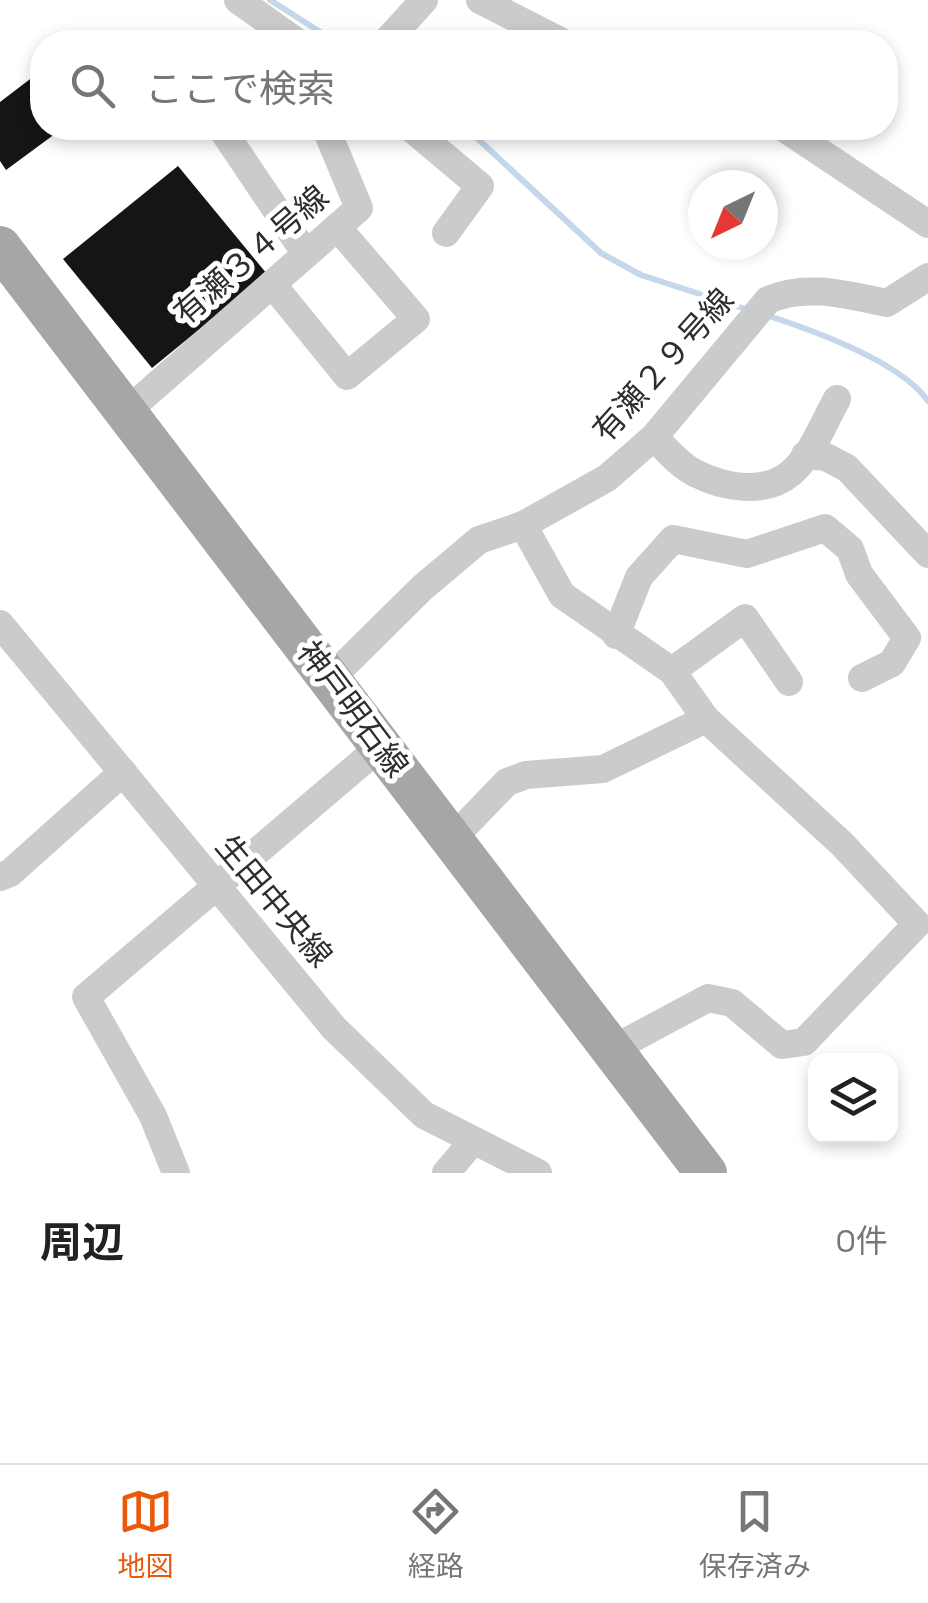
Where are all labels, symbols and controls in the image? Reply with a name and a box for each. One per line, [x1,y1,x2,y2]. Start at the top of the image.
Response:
search box [30,30,898,140]
icon: search [65,58,120,113]
text: ここで検索 [145,65,335,113]
north arrow [688,170,778,260]
street label: 有瀬３４号線 [165,177,337,333]
street label: 有瀬２９号線 [584,280,742,450]
street label: 神戸明石線 [289,633,417,785]
street label: 生田中央線 [207,827,341,975]
map controls [808,1053,898,1143]
button: layers [808,1053,898,1143]
text: 周辺 [40,1216,124,1269]
text: 0件 [835,1221,888,1261]
tab: 地図 [117,1484,173,1584]
tab: 経路 [408,1484,464,1584]
tab: 保存済み [699,1484,811,1584]

